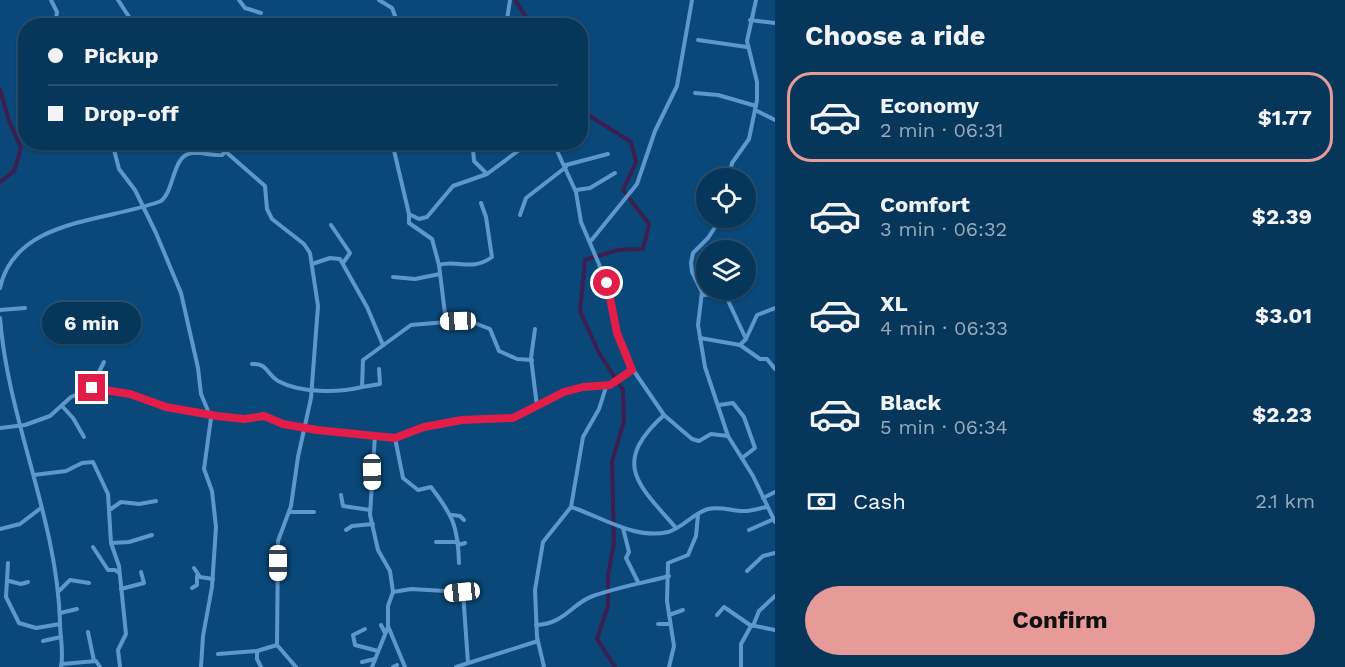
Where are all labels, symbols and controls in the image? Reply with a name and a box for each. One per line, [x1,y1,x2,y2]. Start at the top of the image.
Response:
text: Choose a ride [805,20,985,52]
text: Pickup [84,43,159,68]
icon: car [808,90,862,144]
text: Economy [880,93,979,118]
text: Drop-off [84,101,179,126]
text: $1.77 [1258,105,1312,130]
text: 2 min · 06:31 [880,118,1003,142]
map controls [696,168,756,300]
button: locate [696,168,756,228]
icon: car [808,189,862,243]
text: Comfort [880,192,970,217]
text: $2.39 [1252,204,1312,229]
text: 3 min · 06:32 [880,217,1007,241]
button: layers [696,240,756,300]
route start [593,269,620,296]
icon: car [808,288,862,342]
text: XL [880,291,908,316]
callout: 6 min [42,301,142,343]
text: $3.01 [1255,303,1312,328]
text: 6 min [64,311,119,335]
car [440,311,476,331]
text: 4 min · 06:33 [880,316,1008,340]
route end [78,374,105,401]
icon: car [808,387,862,441]
text: Black [880,390,941,415]
text: $2.23 [1252,402,1312,427]
text: 5 min · 06:34 [880,415,1008,439]
car [363,454,381,490]
icon: cash [805,485,838,518]
text: Cash [853,489,906,514]
text: 2.1 km [1255,489,1315,513]
car [269,545,287,581]
car [443,581,481,603]
button: Confirm [805,586,1315,655]

